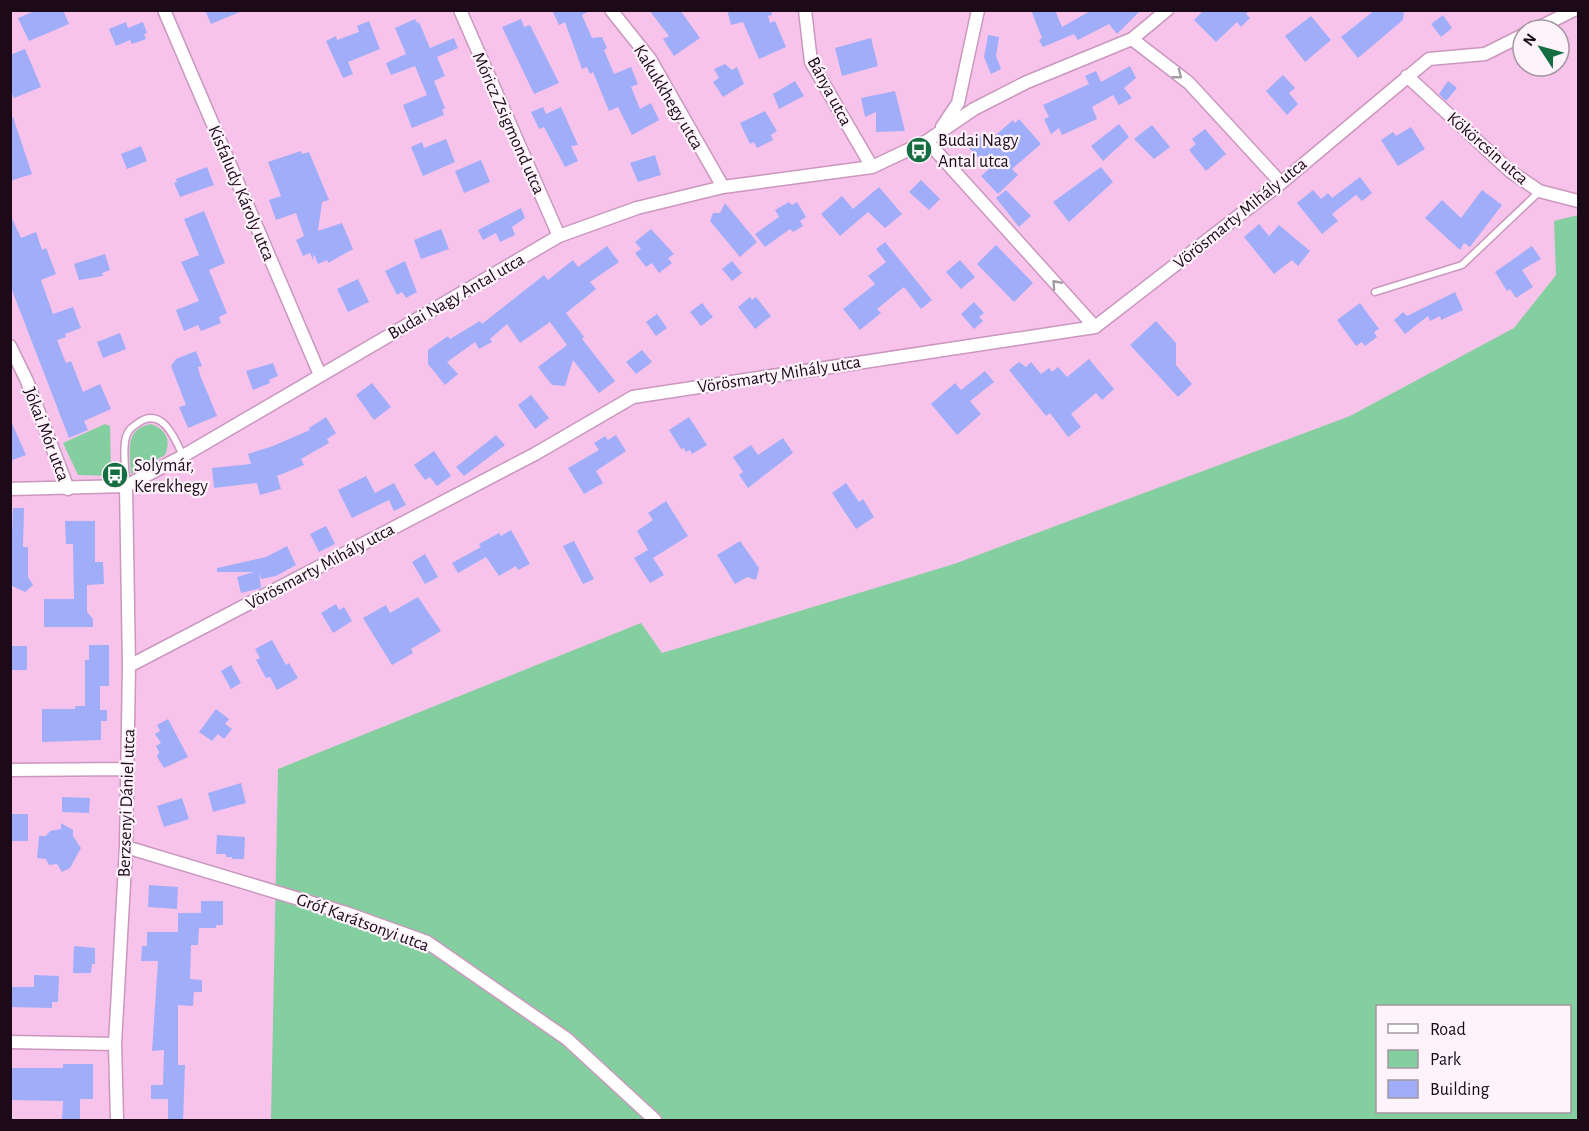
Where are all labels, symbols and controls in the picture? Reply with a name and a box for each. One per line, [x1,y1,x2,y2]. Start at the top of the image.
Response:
north arrow [1511,18,1571,78]
text: N [1520,31,1539,49]
street label: Kakukkhegy utca [630,42,706,153]
street label: Móricz Zsigmond utca [469,50,548,197]
street label: Bánya utca [804,54,855,129]
one-way arrow [1172,67,1183,78]
street label: Kökörcsin utca [1443,109,1531,189]
street label: Kisfaludy Károly utca [204,123,278,264]
place label: Budai Nagy Antal utca [938,132,1019,171]
bus stop icon: Budai Nagy Antal utca [904,135,934,165]
street label: Vörösmarty Mihály utca [1171,155,1310,273]
street label: Budai Nagy Antal utca [385,251,528,343]
one-way arrow [1052,280,1063,290]
street label: Vörösmarty Mihály utca [696,353,862,397]
street label: Jókai Mór utca [20,385,72,484]
place label: Solymár, Kerekhegy [134,457,208,496]
bus stop icon: Solymár, Kerekhegy [100,460,130,490]
street label: Vörösmarty Mihály utca [243,520,398,614]
street label: Berzsenyi Dániel utca [115,728,139,878]
street label: Gróf Karátsonyi utca [294,891,431,955]
legend [1376,1005,1571,1113]
text: Road [1430,1021,1466,1039]
text: Park [1430,1051,1462,1069]
text: Building [1430,1081,1490,1099]

